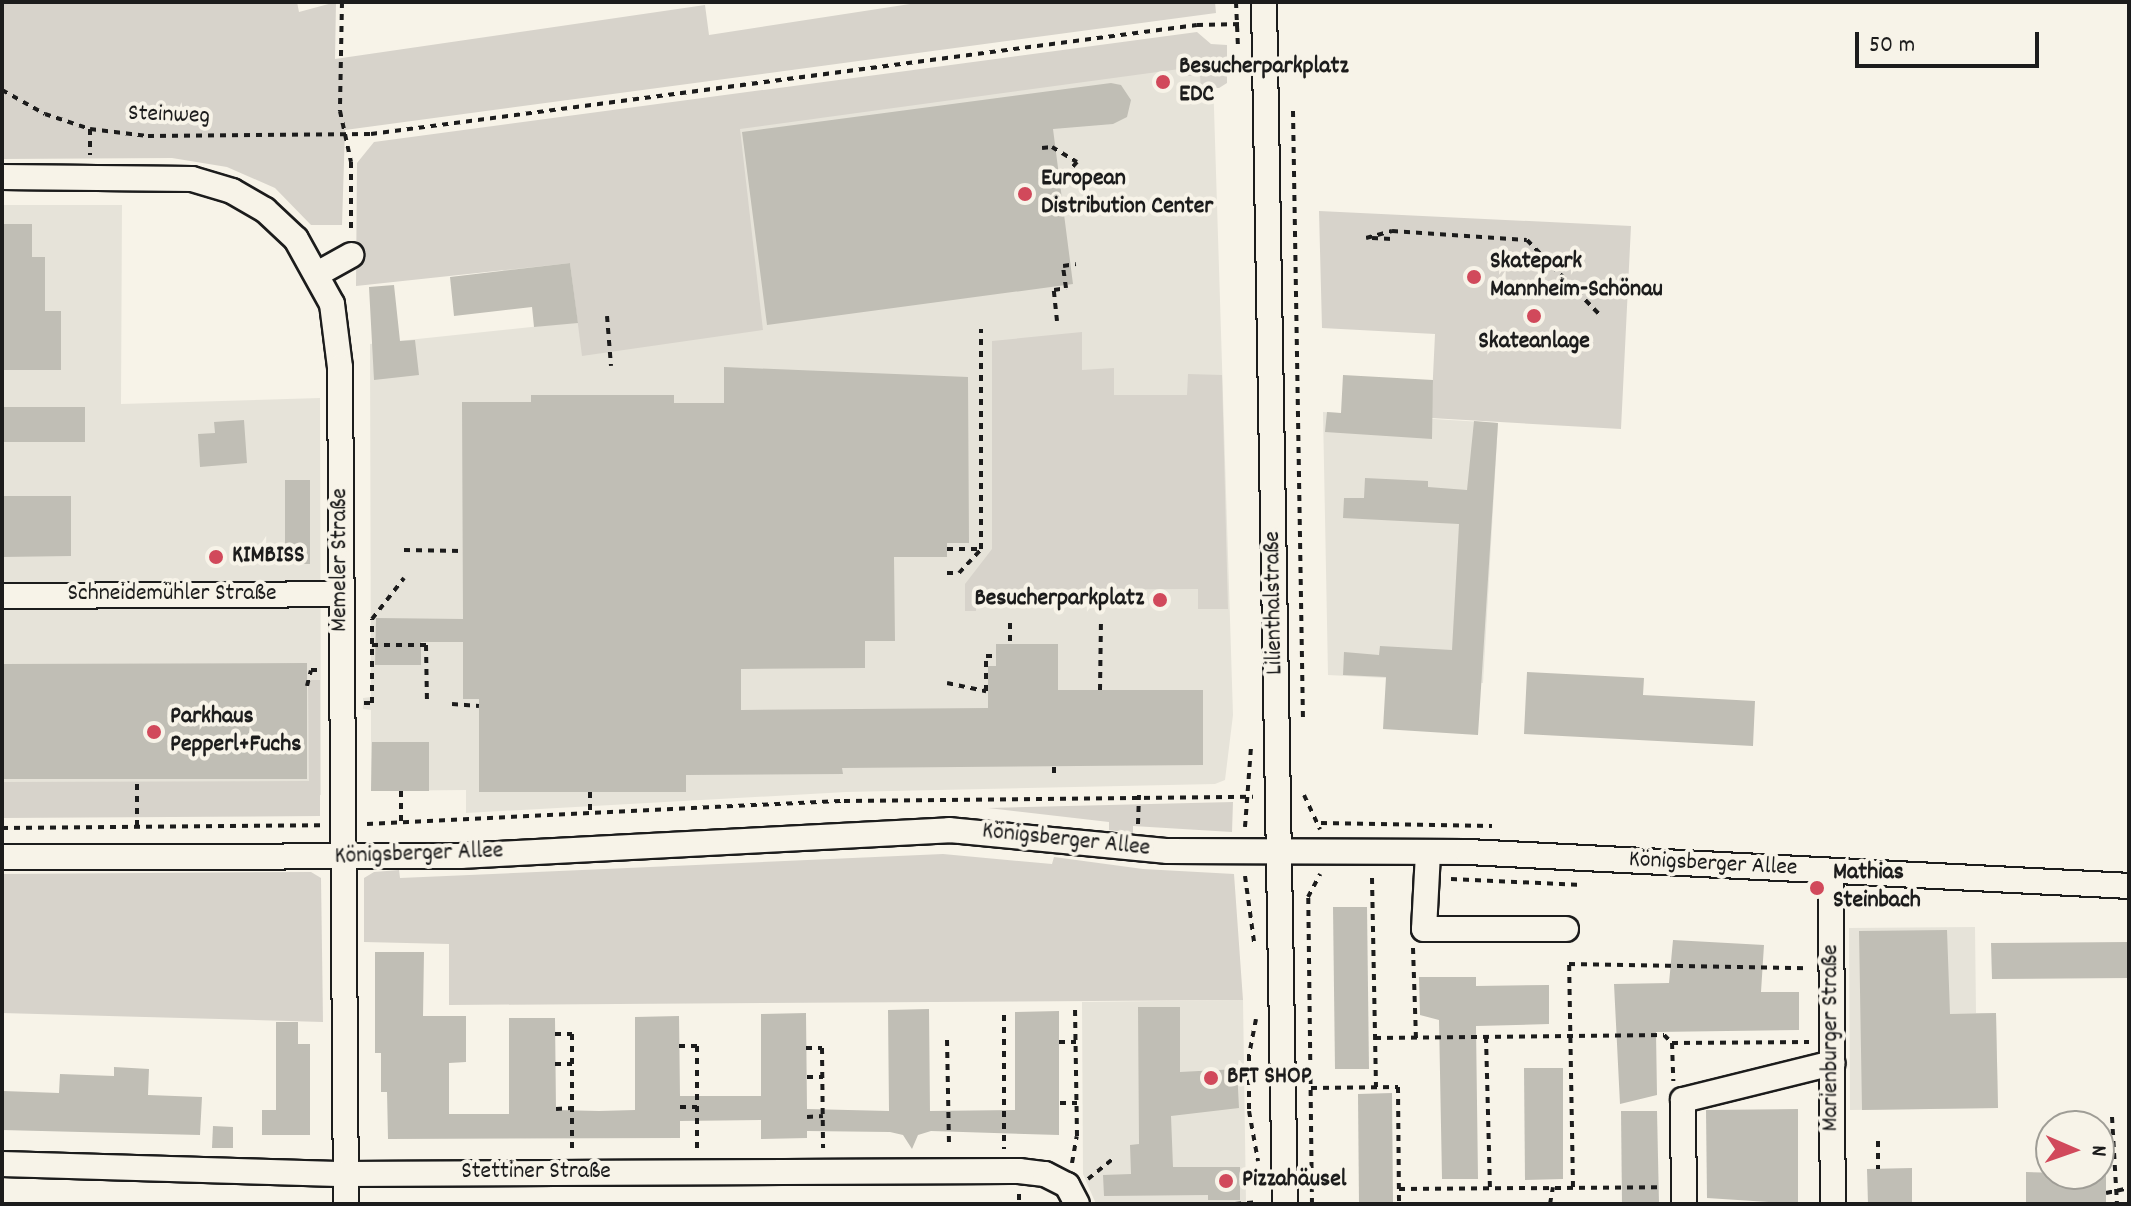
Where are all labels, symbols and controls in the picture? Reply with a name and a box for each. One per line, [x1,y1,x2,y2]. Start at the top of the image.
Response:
scale bar [1859,16,2043,66]
text: 50 m [1869,29,1915,63]
place label: Besucherparkplatz EDC [1179,54,1349,110]
marker: Besucherparkplatz EDC [1154,73,1172,91]
street label: Steinweg [128,100,210,132]
place label: European Distribution Center [1041,166,1213,222]
marker: European Distribution Center [1016,185,1034,203]
place label: Skatepark Mannheim-Schönau [1490,249,1663,305]
marker: Skatepark Mannheim-Schönau [1465,268,1483,286]
marker: Skateanlage [1525,307,1543,325]
place label: Skateanlage [1478,329,1590,357]
street label: Memeler Straße [327,488,355,632]
street label: Lilienthalstraße [1259,531,1291,675]
place label: KIMBISS [232,543,305,571]
marker: KIMBISS [207,548,225,566]
street label: Schneidemühler Straße [67,581,277,609]
place label: Besucherparkplatz [974,586,1144,614]
marker: Besucherparkplatz [1151,591,1169,609]
place label: Parkhaus Pepperl+Fuchs [170,704,301,760]
marker: Parkhaus Pepperl+Fuchs [145,723,163,741]
street label: Königsberger Allee [981,818,1151,864]
street label: Königsberger Allee [334,838,504,872]
street label: Königsberger Allee [1628,846,1798,884]
place label: Mathias Steinbach [1833,860,1921,916]
marker: Mathias Steinbach [1808,879,1826,897]
street label: Marienburger Straße [1818,945,1846,1131]
place label: BFT SHOP [1227,1064,1312,1092]
marker: BFT SHOP [1202,1069,1220,1087]
north arrow [2035,1110,2115,1190]
text: N [2082,1145,2113,1157]
street label: Stettiner Straße [461,1159,611,1187]
place label: Pizzahäusel [1242,1167,1346,1195]
marker: Pizzahäusel [1217,1172,1235,1190]

